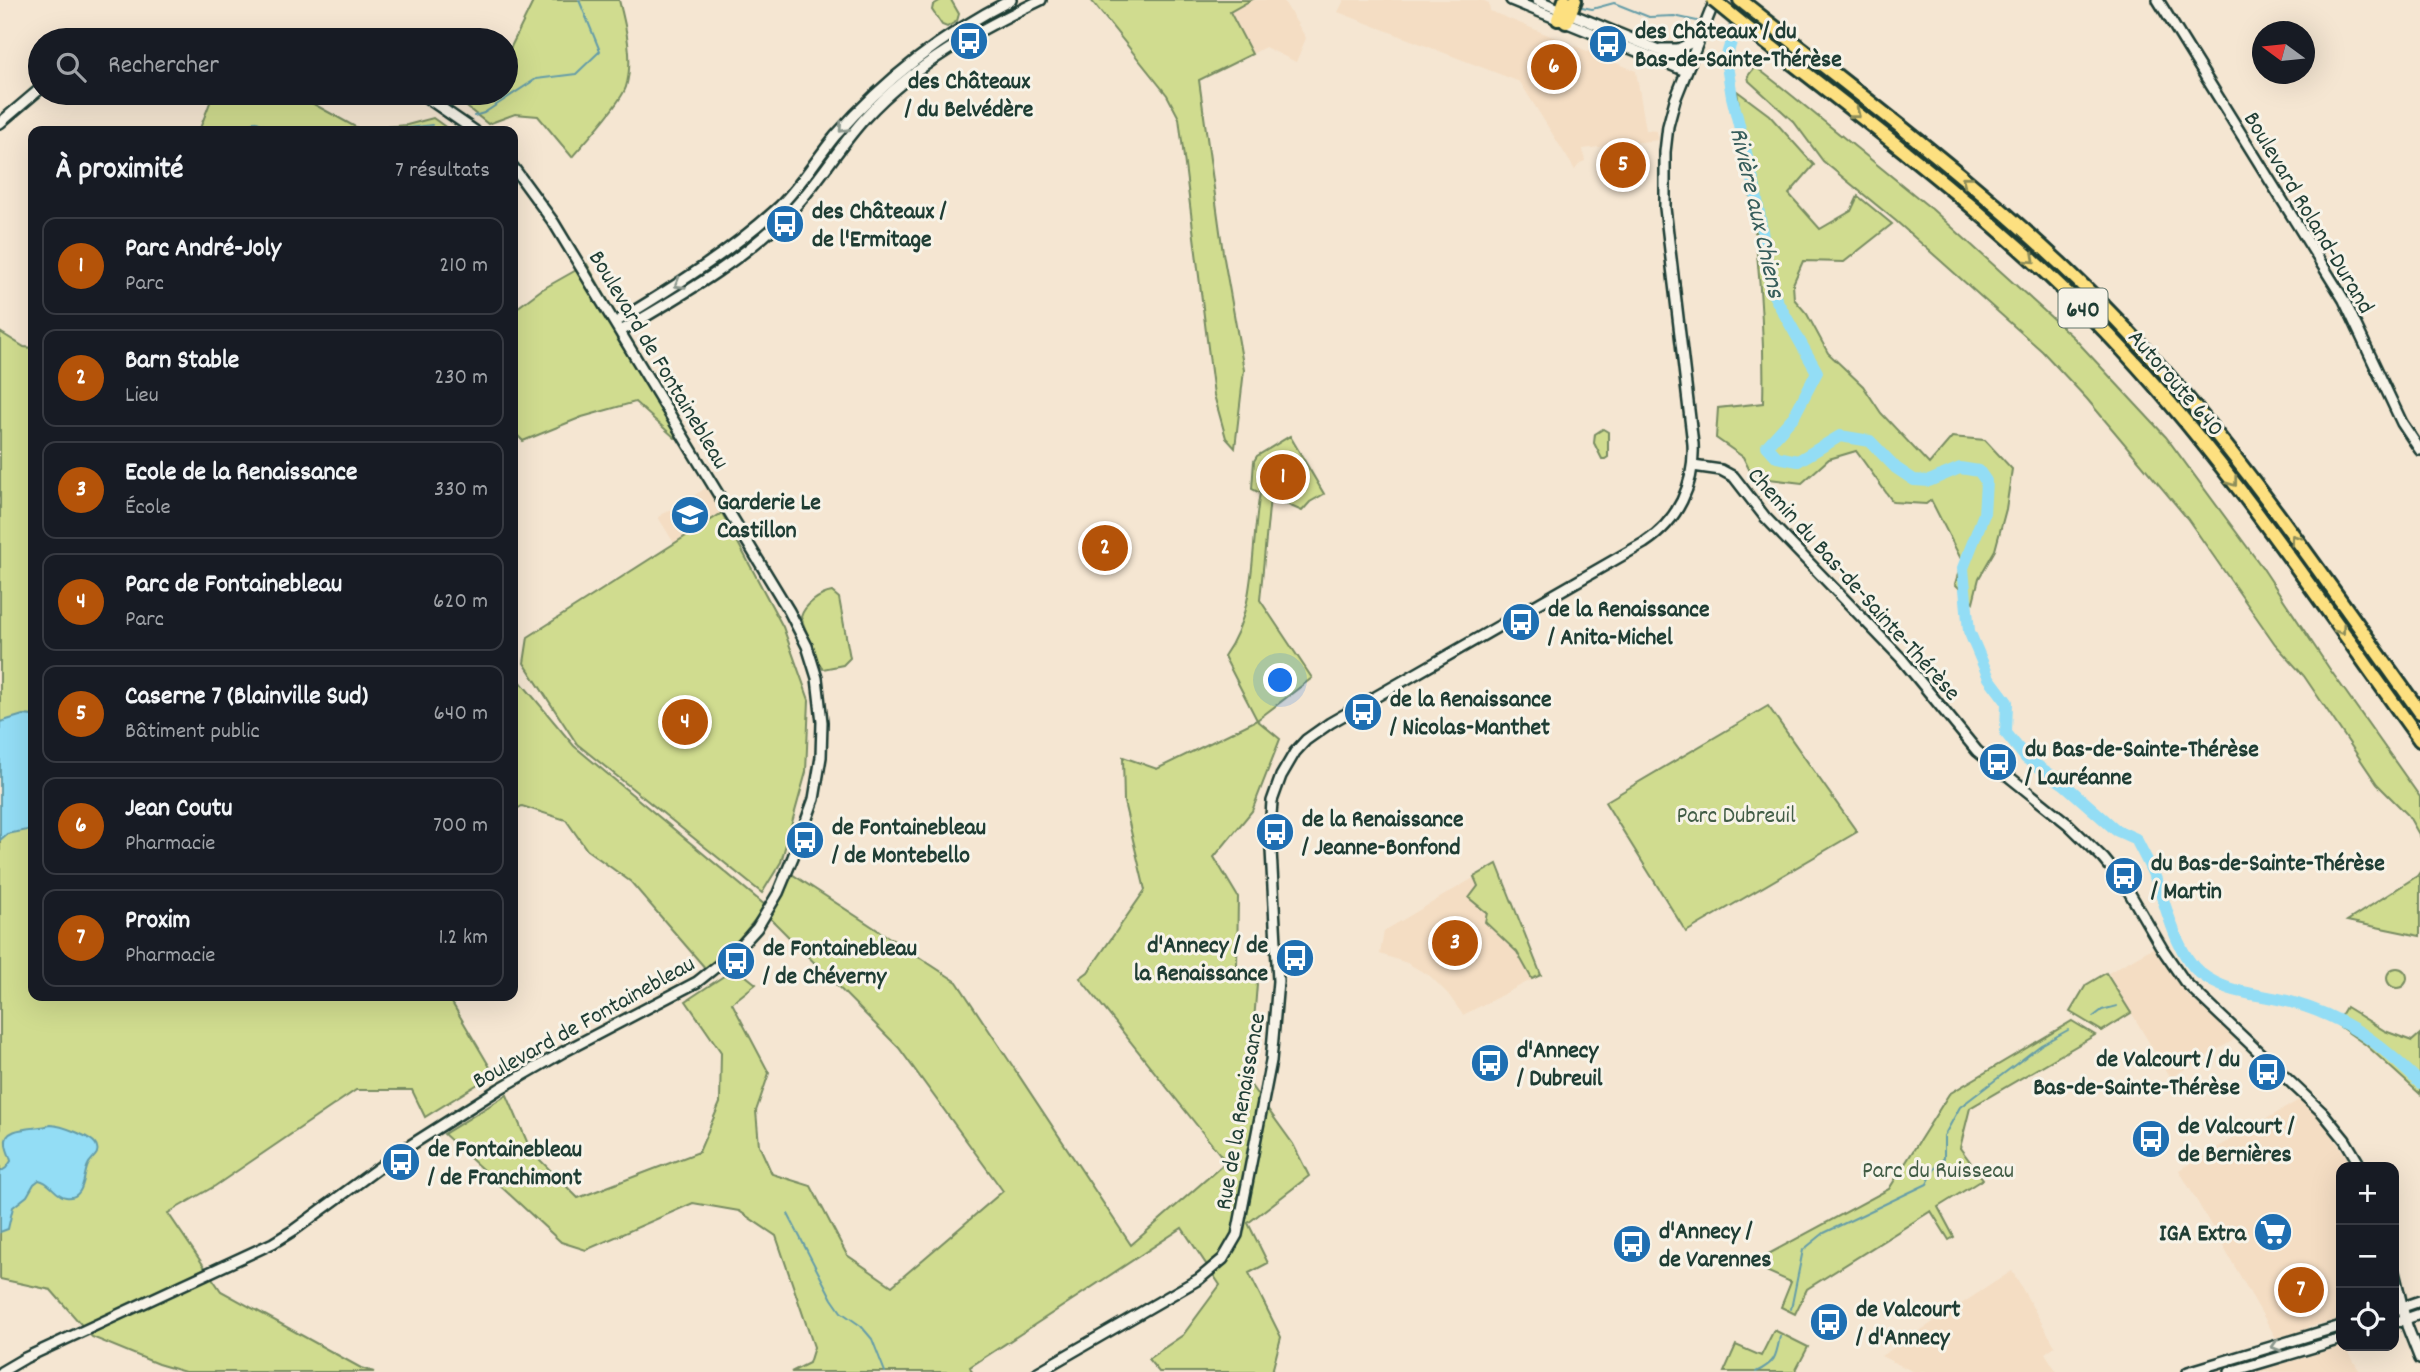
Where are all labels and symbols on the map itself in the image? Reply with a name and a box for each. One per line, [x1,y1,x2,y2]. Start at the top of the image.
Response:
place label: des Châteaux / du Bas-de-Sainte-Thérèse [1635,16,1842,78]
bus stop icon: des Châteaux / du Belvédère [948,20,990,62]
north arrow [2252,21,2315,84]
bus stop icon: des Châteaux / du Bas-de-Sainte-Thérèse [1587,23,1629,65]
pin: 6 [1531,41,1577,93]
place label: des Châteaux / du Belvédère [904,66,1034,128]
one-way arrow [1848,106,1861,118]
street label: Boulevard Roland-Durand [2233,106,2381,321]
one-way arrow [839,120,851,133]
water label: Rivière aux Chiens [1718,124,1793,303]
pin: 5 [1600,139,1646,191]
one-way arrow [1961,176,1973,189]
place label: des Châteaux / de l'Ermitage [812,196,947,258]
bus stop icon: des Châteaux / de l'Ermitage [764,203,806,245]
street label: Boulevard de Fontainebleau [579,245,736,476]
one-way arrow [2023,251,2036,264]
one-way arrow [674,276,687,289]
road number: 640 [2058,288,2108,328]
street label: Autoroute 640 [2118,323,2231,445]
pin: 1 [1260,451,1306,503]
street label: Chemin du Bas-de-Sainte-Thérèse [1738,460,1967,710]
one-way arrow [2225,474,2237,487]
place label: Garderie Le Castillon [717,487,821,549]
school or university icon: Garderie Le Castillon [669,494,711,536]
pin: 2 [1082,522,1128,574]
one-way arrow [2291,534,2303,547]
place label: de la Renaissance / Anita-Michel [1547,594,1710,656]
bus stop icon: de la Renaissance / Anita-Michel [1500,601,1542,643]
one-way arrow [2332,622,2345,635]
your location [1263,663,1297,697]
place label: de la Renaissance / Nicolas-Manthet [1389,684,1552,746]
bus stop icon: de la Renaissance / Nicolas-Manthet [1342,691,1384,733]
pin: 4 [662,696,708,748]
place label: du Bas-de-Sainte-Thérèse / Lauréanne [2024,734,2259,796]
bus stop icon: du Bas-de-Sainte-Thérèse / Lauréanne [1977,741,2019,783]
park label: Parc Dubreuil [1676,800,1796,834]
place label: de la Renaissance / Jeanne-Bonfond [1301,804,1464,866]
bus stop icon: de la Renaissance / Jeanne-Bonfond [1254,811,1296,853]
place label: de Fontainebleau / de Montebello [831,812,986,874]
bus stop icon: de Fontainebleau / de Montebello [784,819,826,861]
place label: du Bas-de-Sainte-Thérèse / Martin [2150,848,2385,910]
bus stop icon: du Bas-de-Sainte-Thérèse / Martin [2103,855,2145,897]
pin: 3 [1432,917,1478,969]
place label: d'Annecy / de la Renaissance [1134,930,1268,992]
place label: de Fontainebleau / de Chéverny [762,933,917,995]
bus stop icon: d'Annecy / de la Renaissance [1274,937,1316,979]
bus stop icon: de Fontainebleau / de Chéverny [715,940,757,982]
street label: Boulevard de Fontainebleau [467,948,702,1099]
street label: Rue de la Renaissance [1208,1010,1276,1213]
place label: d'Annecy / Dubreuil [1516,1035,1603,1097]
bus stop icon: d'Annecy / Dubreuil [1469,1042,1511,1084]
place label: de Valcourt / du Bas-de-Sainte-Thérèse [2033,1044,2240,1106]
bus stop icon: de Valcourt / du Bas-de-Sainte-Thérèse [2246,1051,2288,1093]
place label: de Valcourt / de Bernières [2178,1111,2295,1173]
bus stop icon: de Valcourt / de Bernières [2130,1118,2172,1160]
place label: de Fontainebleau / de Franchimont [427,1134,582,1196]
bus stop icon: de Fontainebleau / de Franchimont [380,1141,422,1183]
park label: Parc du Ruisseau [1862,1155,2014,1189]
supermarket icon: IGA Extra [2252,1211,2294,1253]
place label: d'Annecy / de Varennes [1659,1216,1771,1278]
place label: IGA Extra [2159,1218,2247,1252]
bus stop icon: d'Annecy / de Varennes [1611,1223,1653,1265]
pin: 7 [2278,1264,2324,1316]
place label: de Valcourt / d'Annecy [1855,1294,1960,1356]
bus stop icon: de Valcourt / d'Annecy [1808,1301,1850,1343]
one-way arrow [2270,1337,2282,1352]

